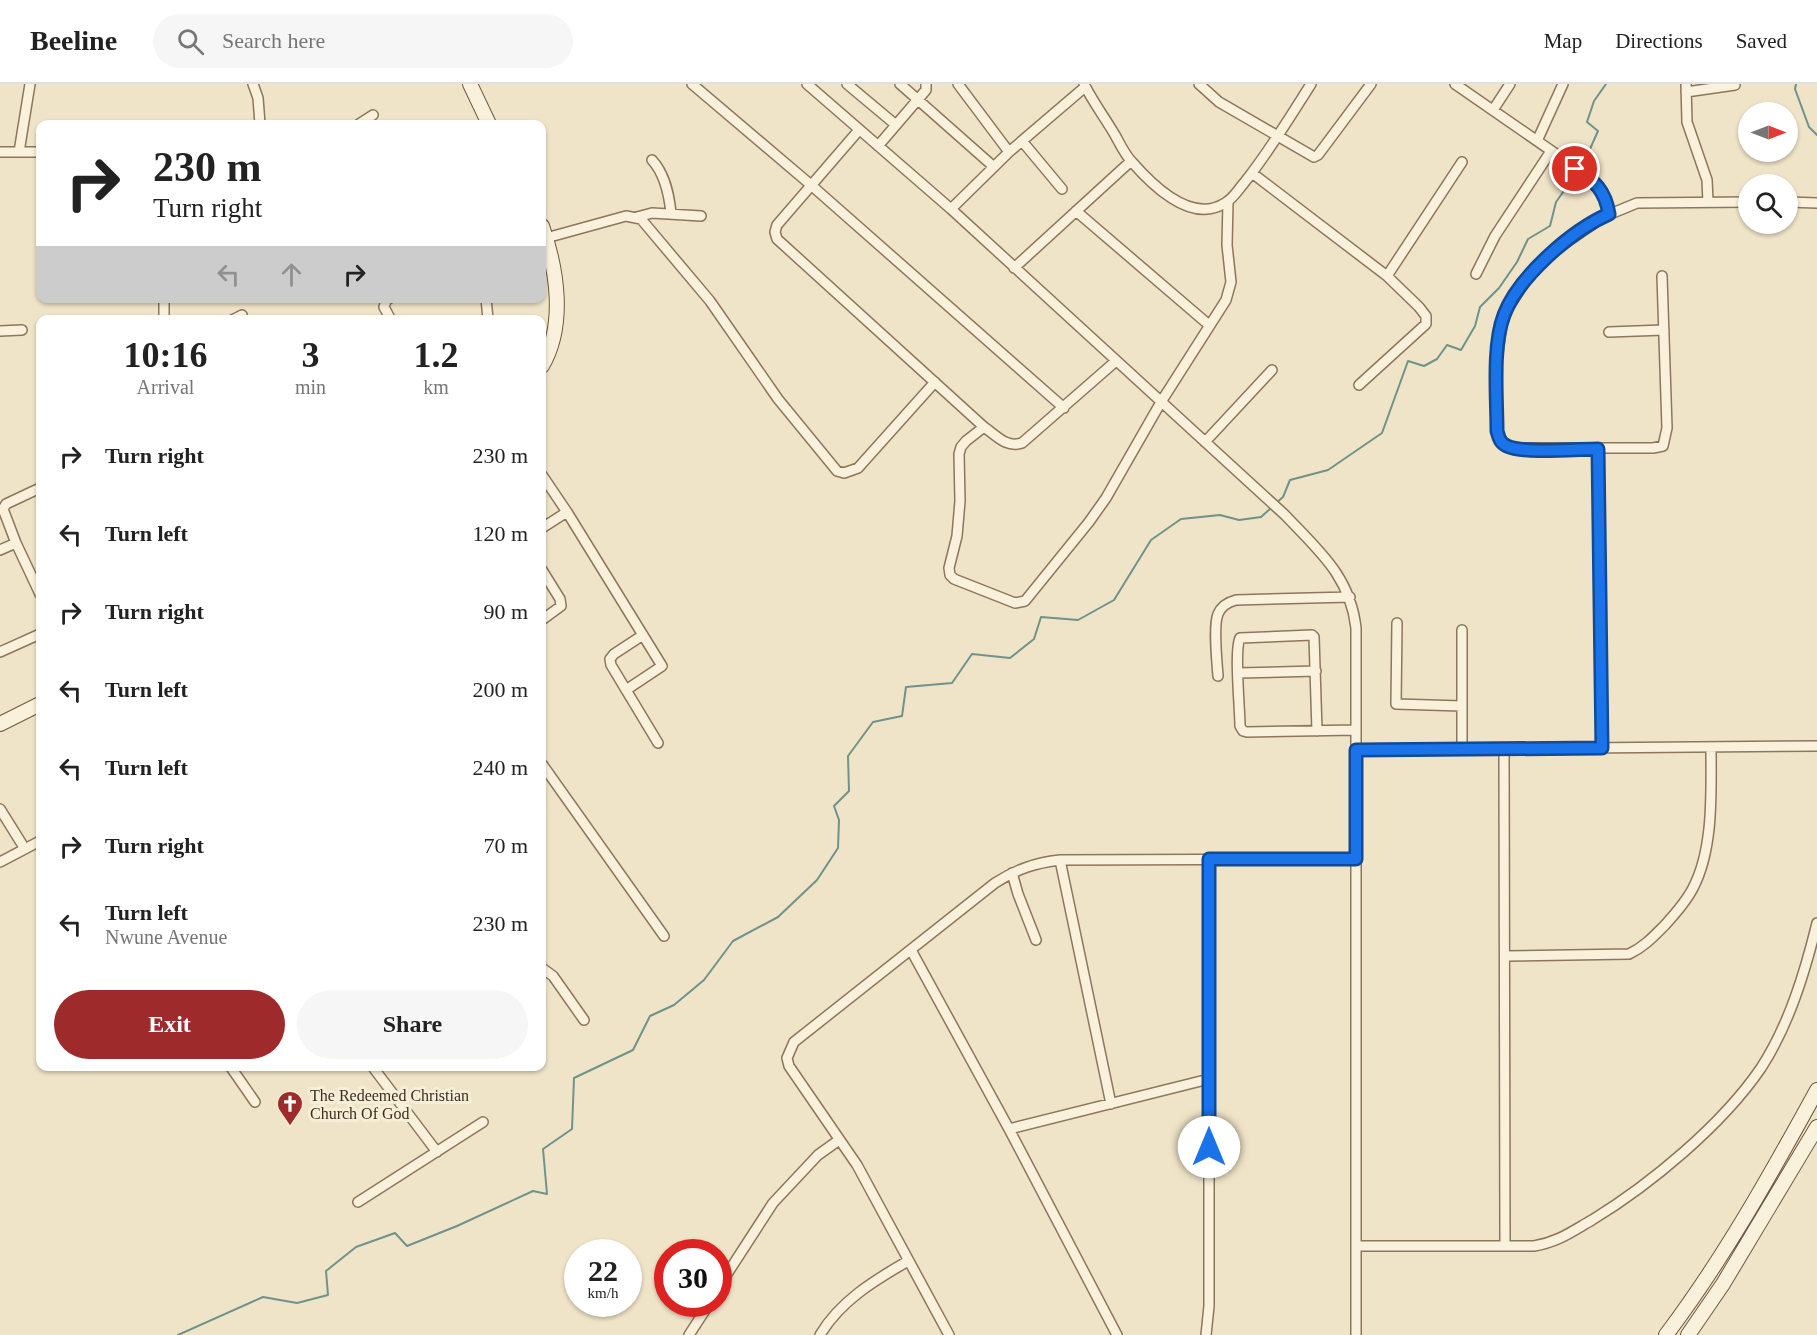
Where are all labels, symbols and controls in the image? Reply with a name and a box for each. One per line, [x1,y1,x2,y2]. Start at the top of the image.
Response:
search box [153,14,573,68]
text: Beeline [30,25,117,56]
icon: search [174,25,207,58]
text: Search here [222,28,325,53]
text: Map [1544,29,1582,53]
text: Directions [1615,29,1703,53]
text: Saved [1736,29,1787,53]
north arrow [1738,102,1798,162]
map controls [1738,102,1798,234]
pin [1549,143,1600,194]
icon: right [54,144,132,222]
text: 230 m [153,144,262,190]
icon: arrive [1558,152,1591,185]
button: search [1738,174,1798,234]
text: Turn right [153,193,262,223]
icon: left [212,258,245,291]
icon: ahead [275,258,308,291]
icon: right [338,258,371,291]
text: 10:16 [123,335,207,375]
text: 3 [302,335,320,375]
text: 1.2 [414,335,459,375]
text: Arrival [137,376,194,398]
text: min [295,376,326,398]
text: km [423,376,449,398]
icon: right [54,440,87,473]
text: Turn right [105,443,204,468]
text: 230 m [472,443,528,468]
icon: left [54,518,87,551]
text: Turn left [105,521,188,546]
text: 120 m [472,521,528,546]
icon: right [54,596,87,629]
text: Turn right [105,599,204,624]
text: 90 m [483,599,528,624]
icon: left [54,674,87,707]
text: Turn left [105,677,188,702]
text: 200 m [472,677,528,702]
icon: left [54,752,87,785]
text: Turn left [105,755,188,780]
text: 240 m [472,755,528,780]
icon: right [54,830,87,863]
text: Turn right [105,833,204,858]
text: 70 m [483,833,528,858]
text: Turn left [105,900,188,925]
icon: left [54,908,87,941]
text: 230 m [472,911,528,936]
text: Nwune Avenue [105,926,227,948]
button: Exit [54,990,285,1059]
button: Share [297,990,528,1059]
place label: The Redeemed Christian Church Of God [310,1087,469,1122]
church icon: The Redeemed Christian Church Of God [275,1089,305,1127]
position arrow [1177,1115,1241,1179]
speed limit sign: 30 [654,1239,732,1317]
text: 22 [588,1254,618,1287]
text: km/h [588,1285,618,1301]

